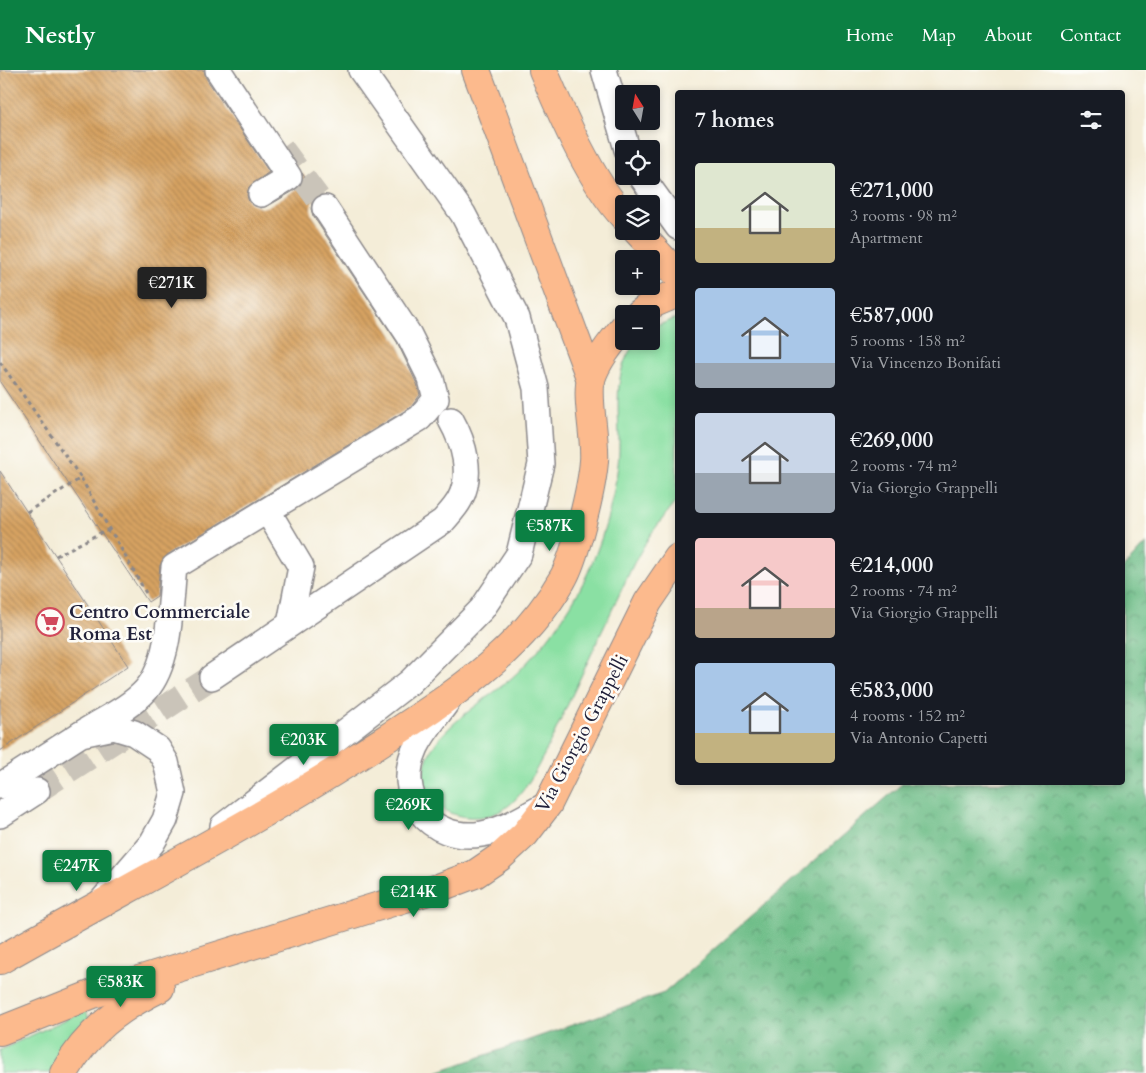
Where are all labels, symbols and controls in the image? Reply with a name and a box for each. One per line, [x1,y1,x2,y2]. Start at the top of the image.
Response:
text: Nestly [25,19,96,52]
text: Home [846,23,894,48]
text: Map [922,23,956,48]
text: About [984,23,1032,48]
text: Contact [1060,23,1121,48]
north arrow [615,85,660,130]
map controls [615,85,660,350]
text: 7 homes [695,106,774,135]
icon: filters [1077,106,1105,134]
button: locate [615,140,660,185]
text: €271,000 [850,176,933,205]
icon: home [735,183,795,243]
button: layers [615,195,660,240]
text: 3 rooms · 98 m² [850,205,957,227]
text: Apartment [850,227,923,249]
button: + [615,250,660,295]
pin: €271K [137,266,207,309]
text: €271K [148,272,196,294]
text: €587,000 [850,301,933,330]
button: − [615,305,660,350]
icon: home [735,308,795,368]
text: 5 rooms · 158 m² [850,330,965,352]
text: Via Vincenzo Bonifati [850,352,1001,374]
text: €269,000 [850,426,933,455]
icon: home [735,433,795,493]
text: 2 rooms · 74 m² [850,455,957,477]
text: Via Giorgio Grappelli [850,477,998,499]
pin: €587K [515,510,585,552]
text: €587K [526,515,574,537]
text: €214,000 [850,551,933,580]
icon: home [735,558,795,618]
text: 2 rooms · 74 m² [850,580,957,602]
place label: Centro Commerciale Roma Est [69,599,250,647]
text: Via Giorgio Grappelli [850,602,998,624]
supermarket icon: Centro Commerciale Roma Est [35,607,65,637]
street label: Via Giorgio Grappelli [529,650,635,817]
text: €583,000 [850,676,933,705]
icon: home [735,683,795,743]
text: 4 rooms · 152 m² [850,705,965,727]
pin: €203K [269,724,339,766]
text: Via Antonio Capetti [850,727,988,749]
text: €203K [280,729,328,751]
pin: €269K [374,788,444,831]
text: €269K [385,794,433,816]
pin: €247K [42,850,112,892]
text: €247K [53,855,101,877]
pin: €214K [379,876,449,918]
text: €214K [390,881,438,903]
pin: €583K [86,966,156,1008]
text: €583K [97,971,145,993]

